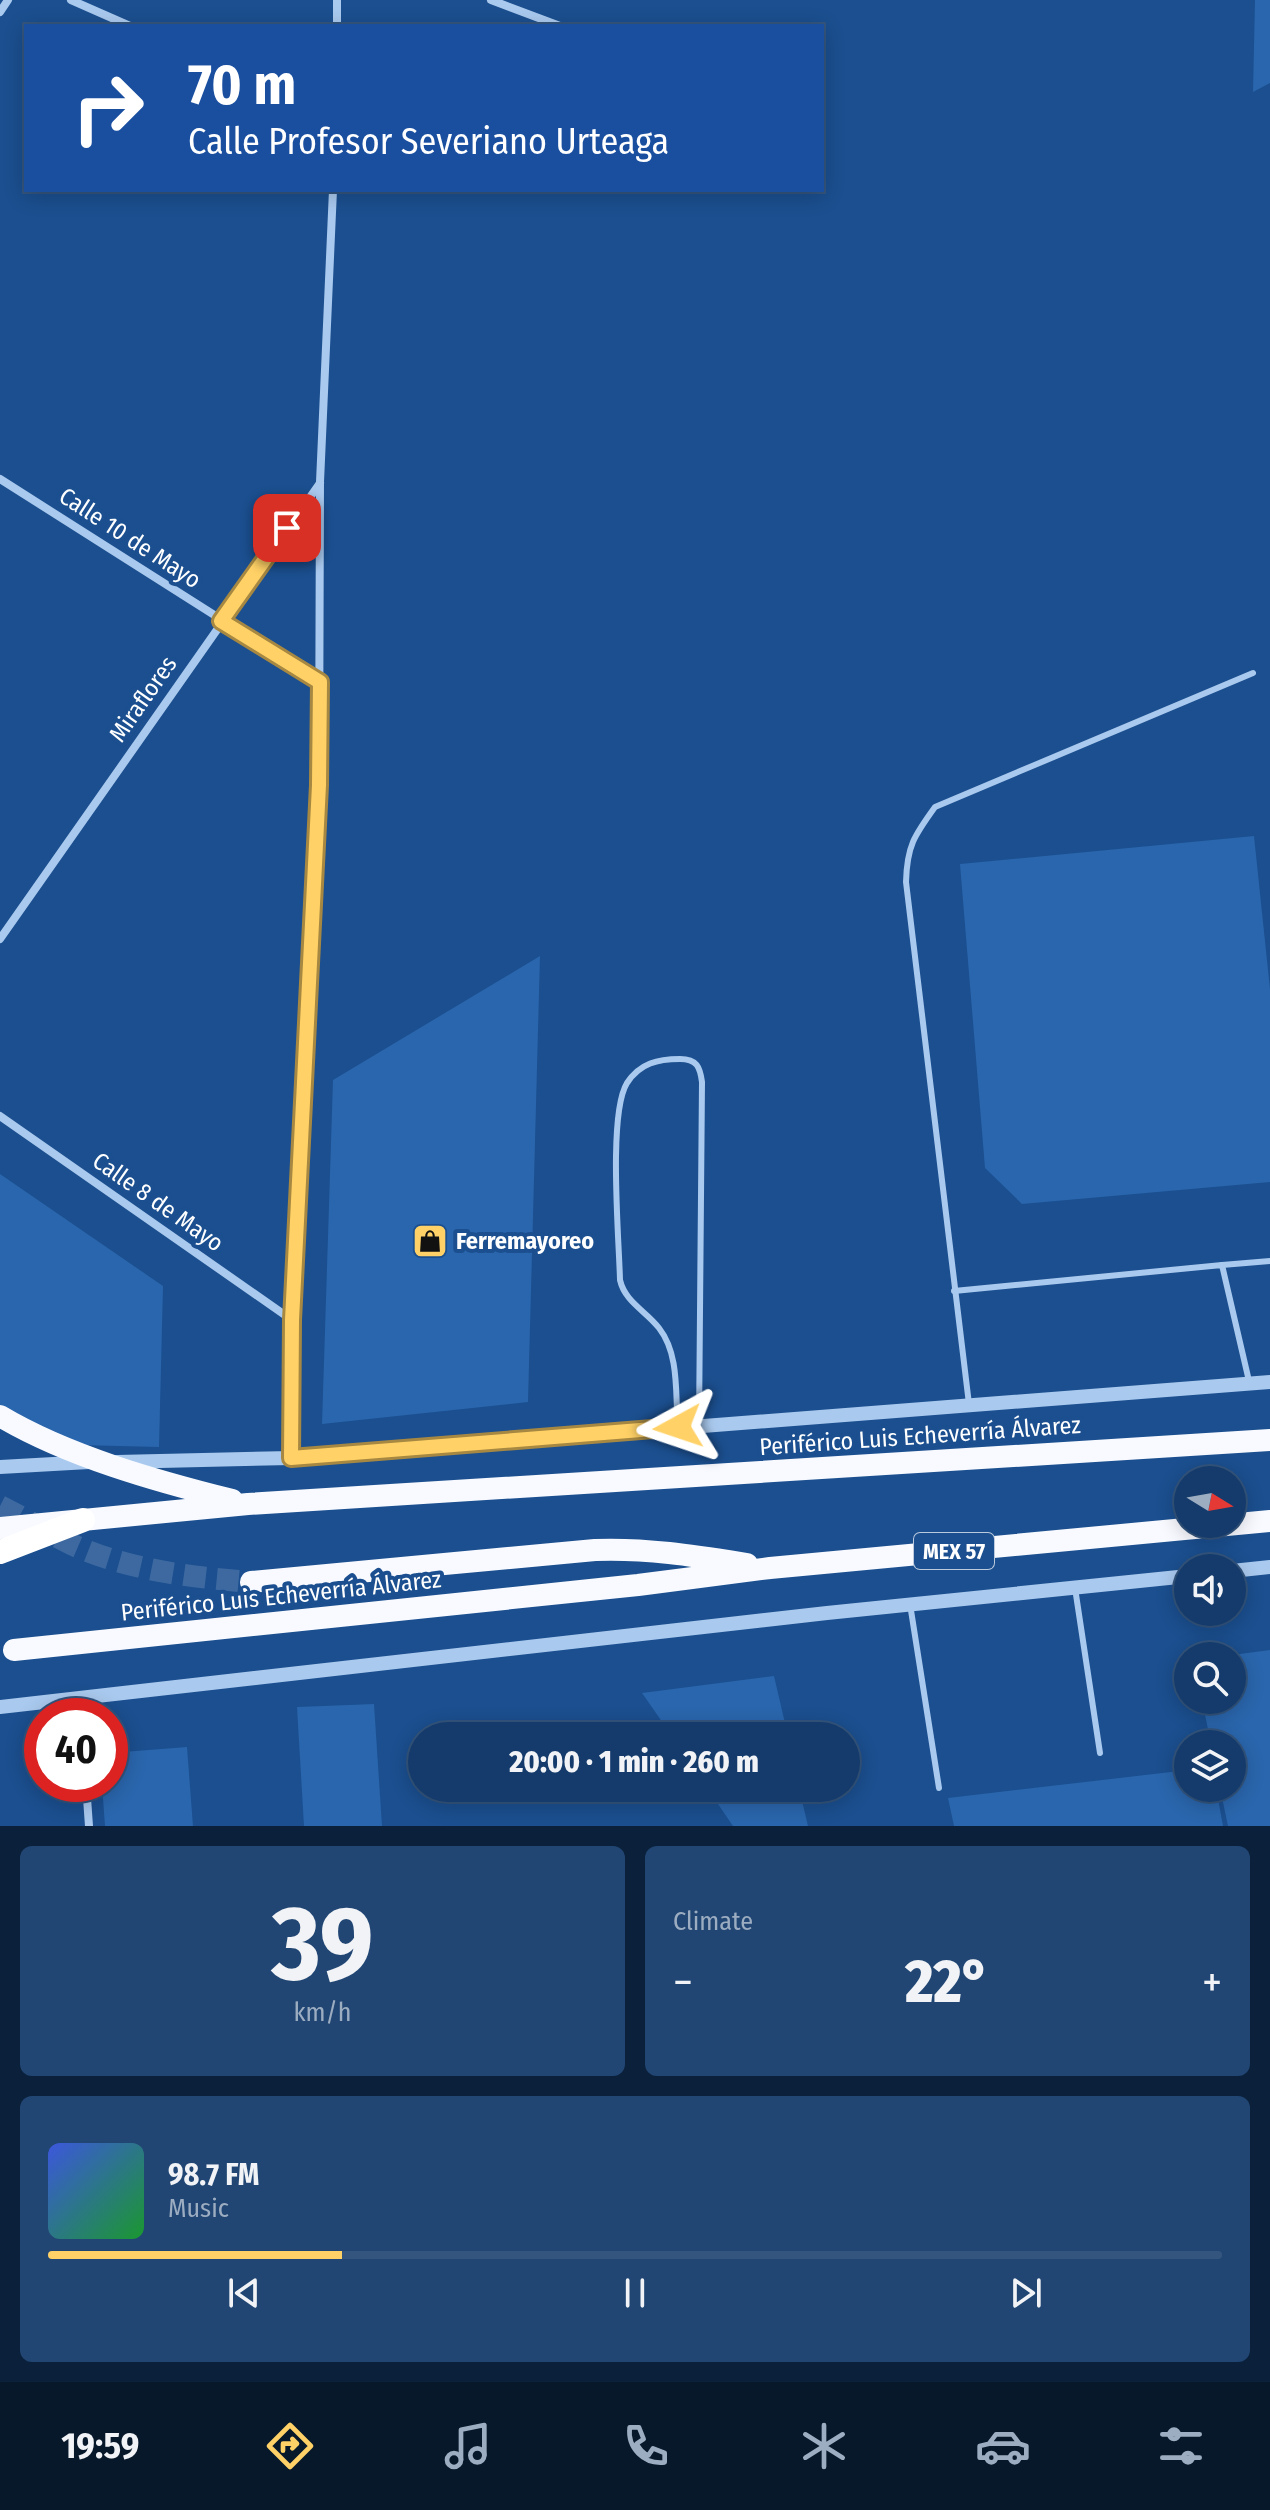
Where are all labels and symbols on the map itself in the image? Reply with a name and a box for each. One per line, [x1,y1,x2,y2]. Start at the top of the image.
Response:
street label: Calle 10 de Mayo [54,482,206,594]
pin [253,494,321,562]
street label: Miraflores [103,651,183,747]
street label: Calle 8 de Mayo [87,1147,229,1257]
shop icon: Ferremayoreo [411,1222,449,1260]
place label: Ferremayoreo [456,1227,594,1255]
position arrow [636,1385,720,1469]
street label: Periférico Luis Echeverría Álvarez [758,1410,1082,1461]
north arrow [1174,1466,1246,1538]
road number: MEX 57 [914,1533,994,1569]
street label: Periférico Luis Echeverría Álvarez [119,1564,443,1627]
speed limit sign: 40 [24,1698,128,1802]

